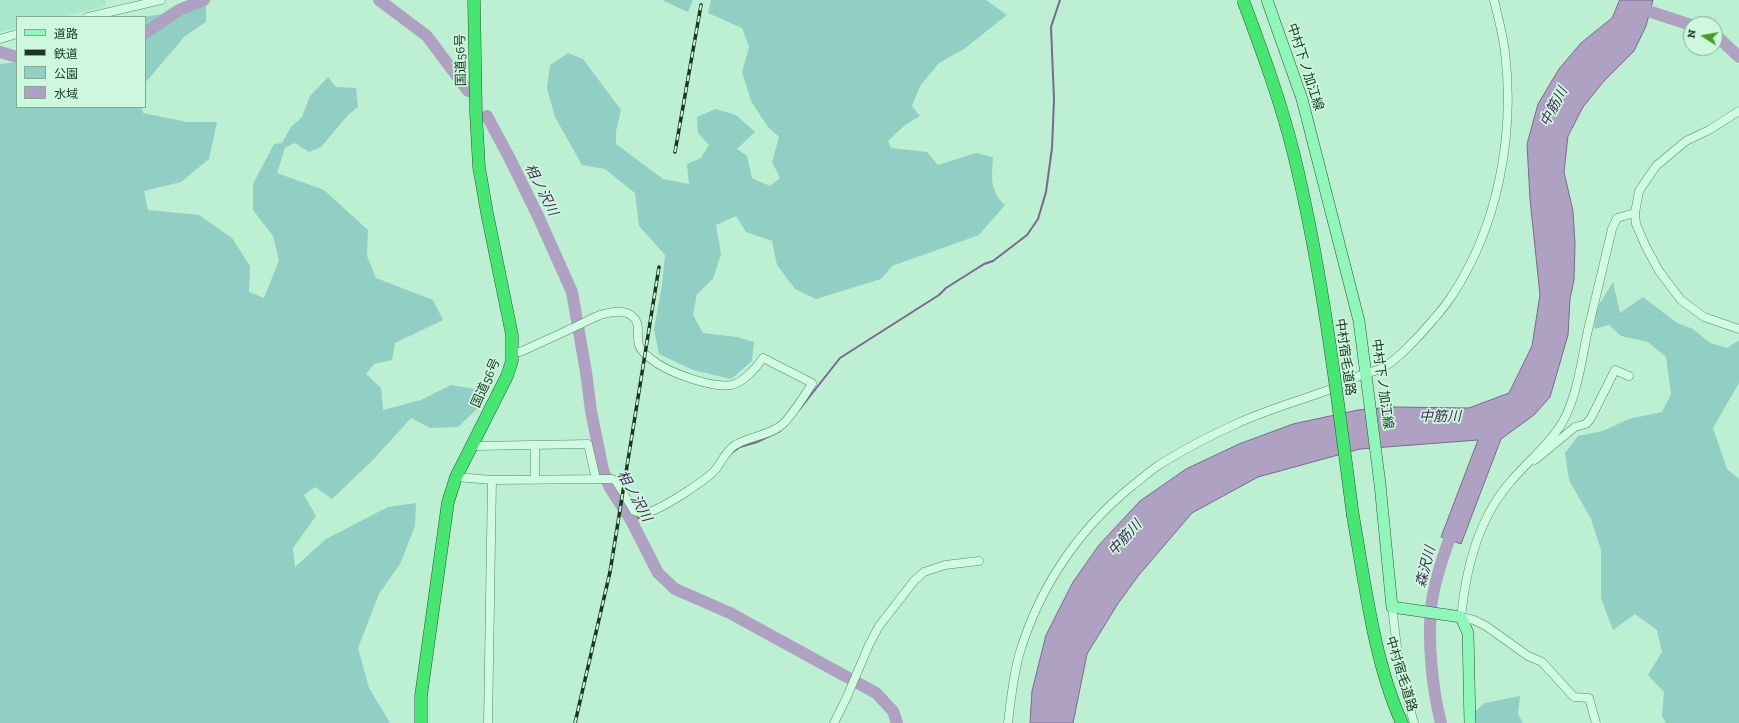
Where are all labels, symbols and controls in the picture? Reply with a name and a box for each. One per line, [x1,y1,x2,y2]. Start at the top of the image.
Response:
legend [16,16,146,108]
north arrow [1683,16,1723,56]
street label: 中村下ノ加江線 [1284,21,1326,113]
text: 道路 [54,27,78,41]
text: N [1685,28,1699,39]
street label: 国道56号 [453,34,469,86]
text: 鉄道 [54,47,78,61]
text: 公園 [54,67,78,81]
water label: 中筋川 [1537,85,1571,129]
text: 水域 [54,87,78,101]
water label: 相ノ沢川 [521,161,561,219]
street label: 中村宿毛道路 [1332,317,1358,397]
street label: 中村下ノ加江線 [1368,338,1396,430]
street label: 国道56号 [468,356,504,410]
water label: 中筋川 [1419,409,1461,425]
water label: 相ノ沢川 [613,467,655,525]
water label: 中筋川 [1105,517,1145,559]
water label: 森沢川 [1413,545,1439,589]
street label: 中村宿毛道路 [1382,634,1420,714]

